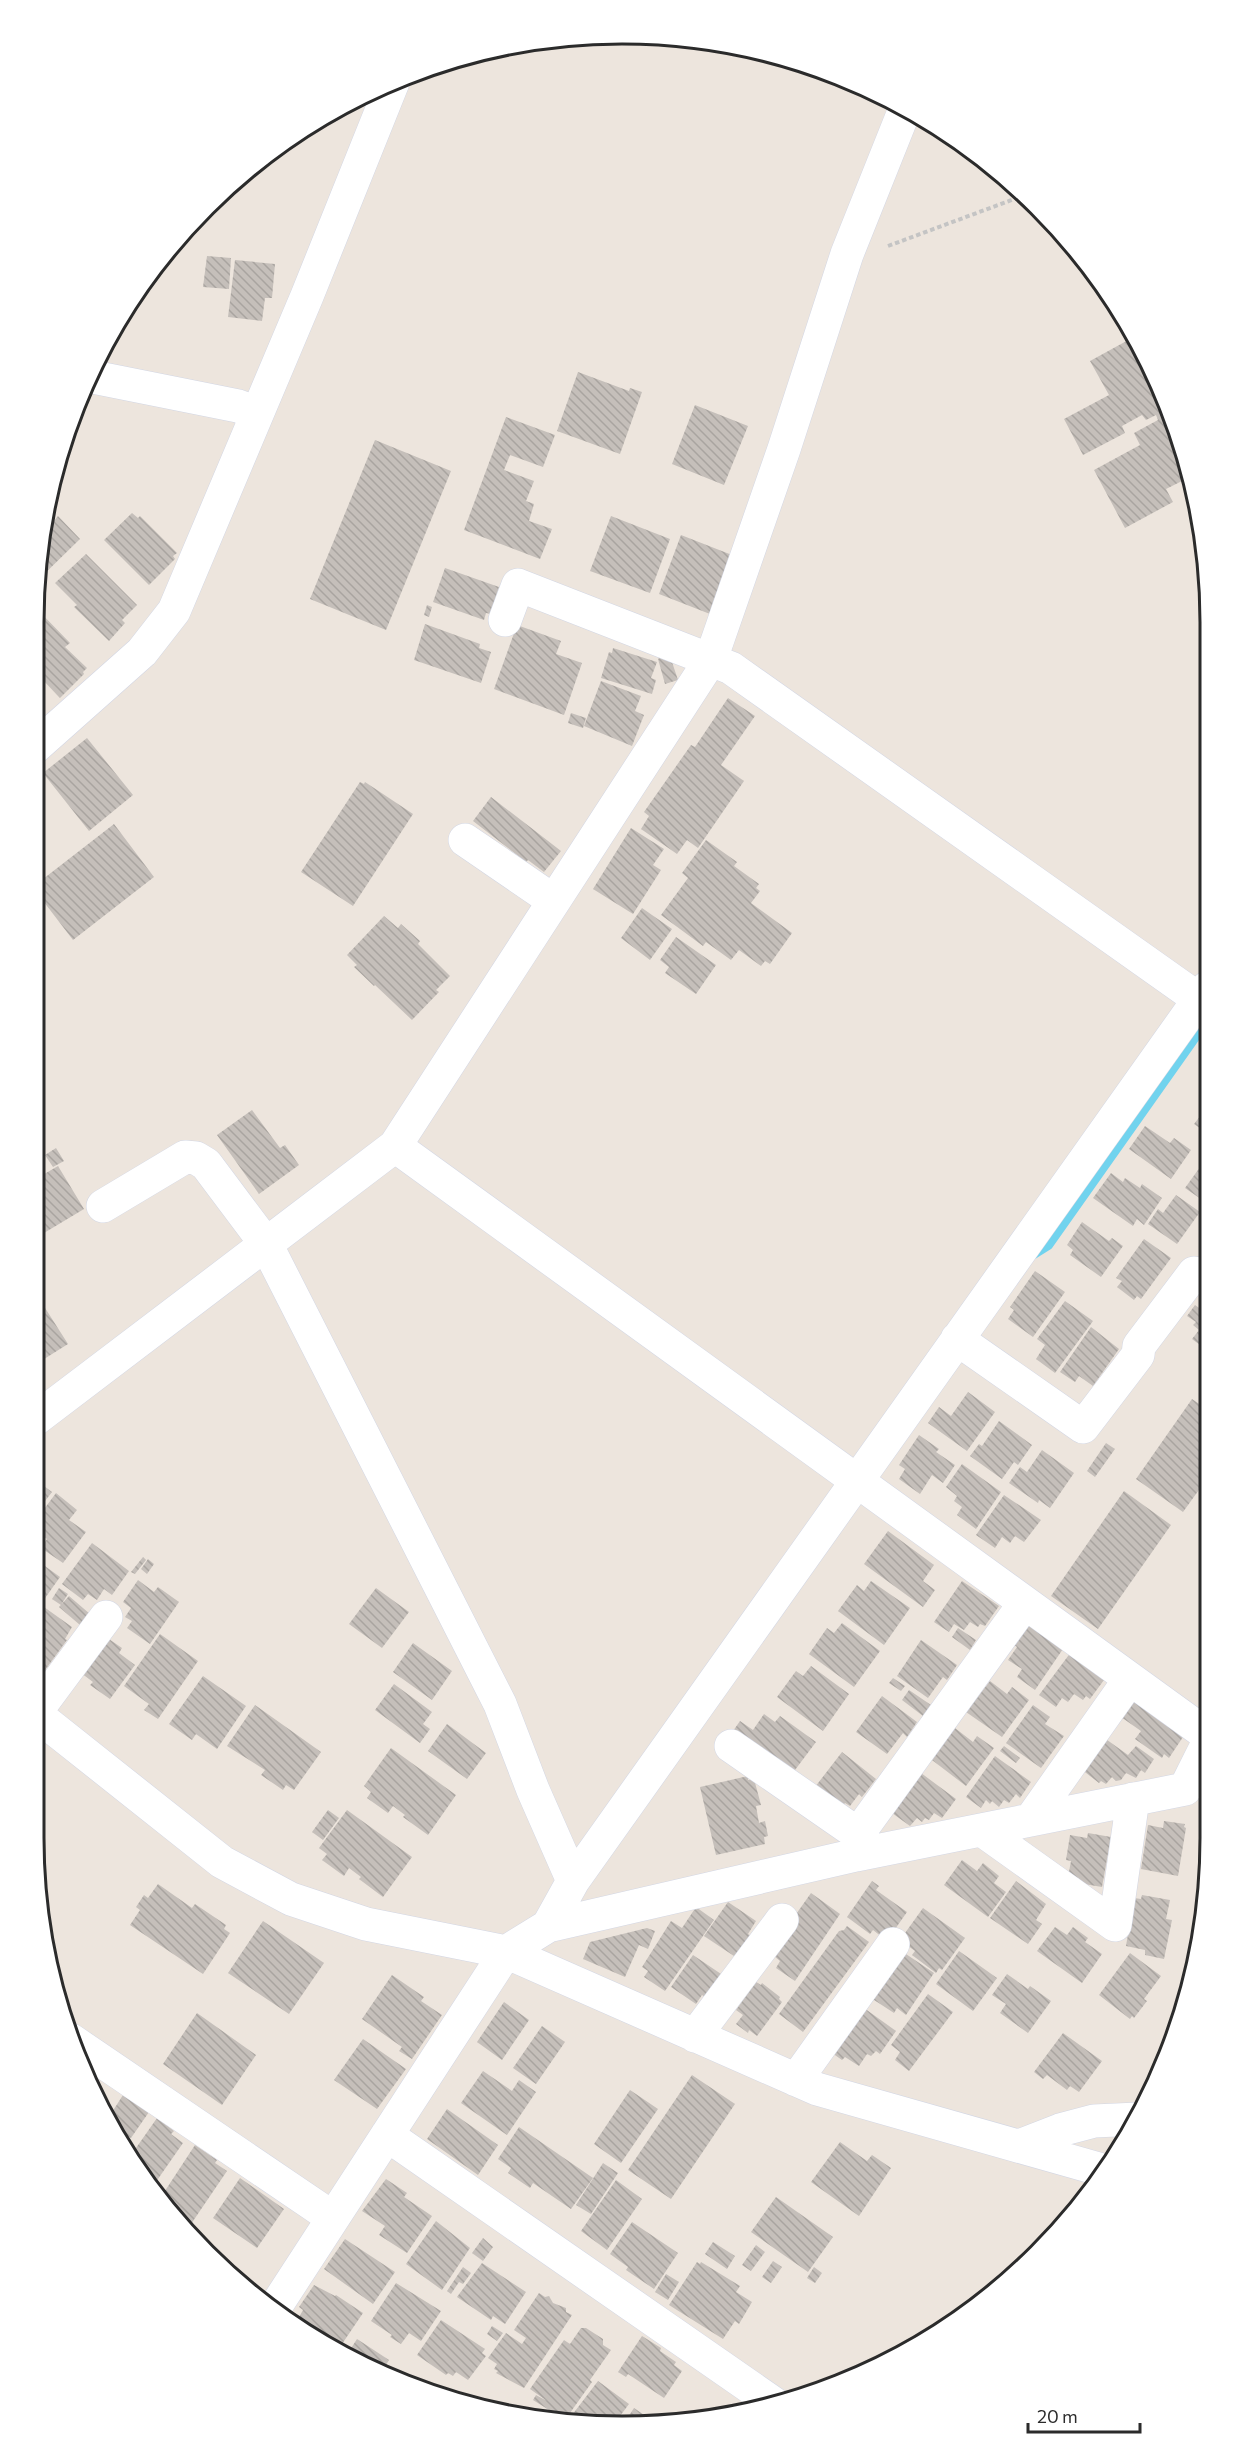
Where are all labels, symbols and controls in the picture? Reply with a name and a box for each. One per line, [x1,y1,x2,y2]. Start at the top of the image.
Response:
scale bar [1028,2396,1140,2434]
text: 20 m [1037,2405,1078,2427]

